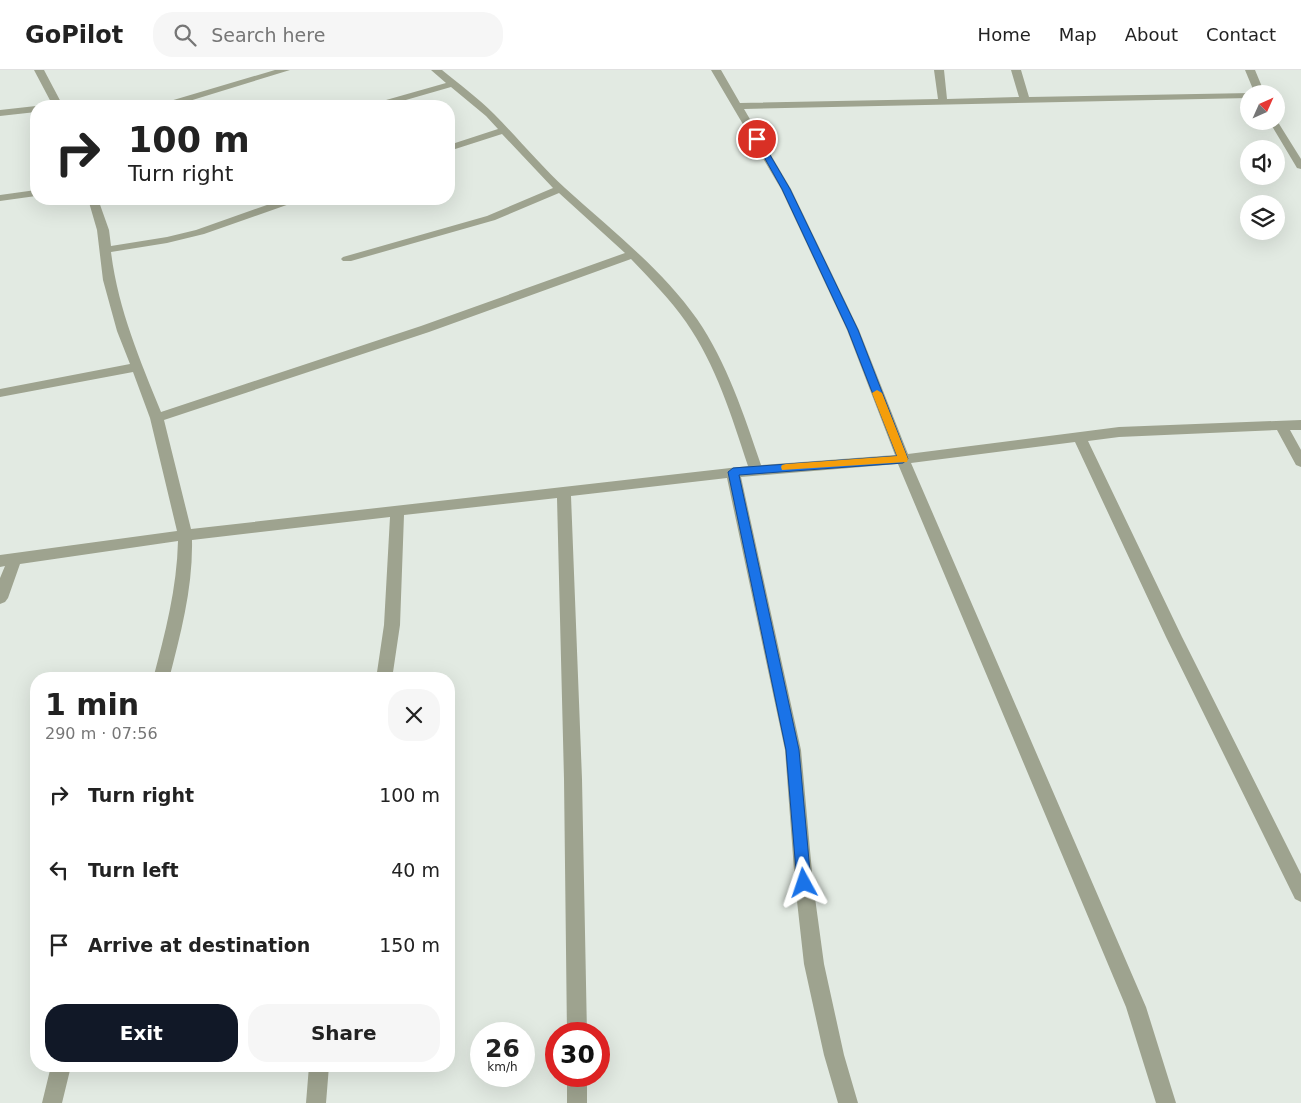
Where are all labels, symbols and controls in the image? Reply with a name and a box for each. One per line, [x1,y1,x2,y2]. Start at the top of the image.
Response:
search box [153,12,503,57]
text: GoPilot [25,21,123,49]
icon: search [171,21,199,49]
text: Search here [211,24,325,46]
text: Home [978,24,1031,45]
text: Map [1059,24,1097,45]
text: About [1125,24,1178,45]
text: Contact [1206,24,1276,45]
north arrow [1240,85,1285,130]
map controls [1240,85,1285,240]
pin [736,118,778,160]
icon: right [45,120,110,185]
text: 100 m [128,120,250,160]
icon: arrive [743,125,771,153]
button: sound [1240,140,1285,185]
text: Turn right [128,161,233,186]
button: layers [1240,195,1285,240]
text: 1 min [45,687,139,722]
button: close [388,689,440,741]
text: 290 m · 07:56 [45,724,158,743]
icon: right [45,781,73,809]
text: Turn right [88,784,194,806]
text: 100 m [379,784,440,806]
icon: left [45,856,73,884]
position arrow [777,856,829,908]
text: Turn left [88,859,179,881]
text: 40 m [391,859,440,881]
icon: arrive [45,931,73,959]
text: Arrive at destination [88,934,310,956]
text: 150 m [379,934,440,956]
button: Exit [45,1004,238,1062]
button: Share [248,1004,440,1062]
speed limit sign: 30 [545,1022,610,1087]
text: 26 [485,1034,520,1063]
text: km/h [487,1060,518,1074]

